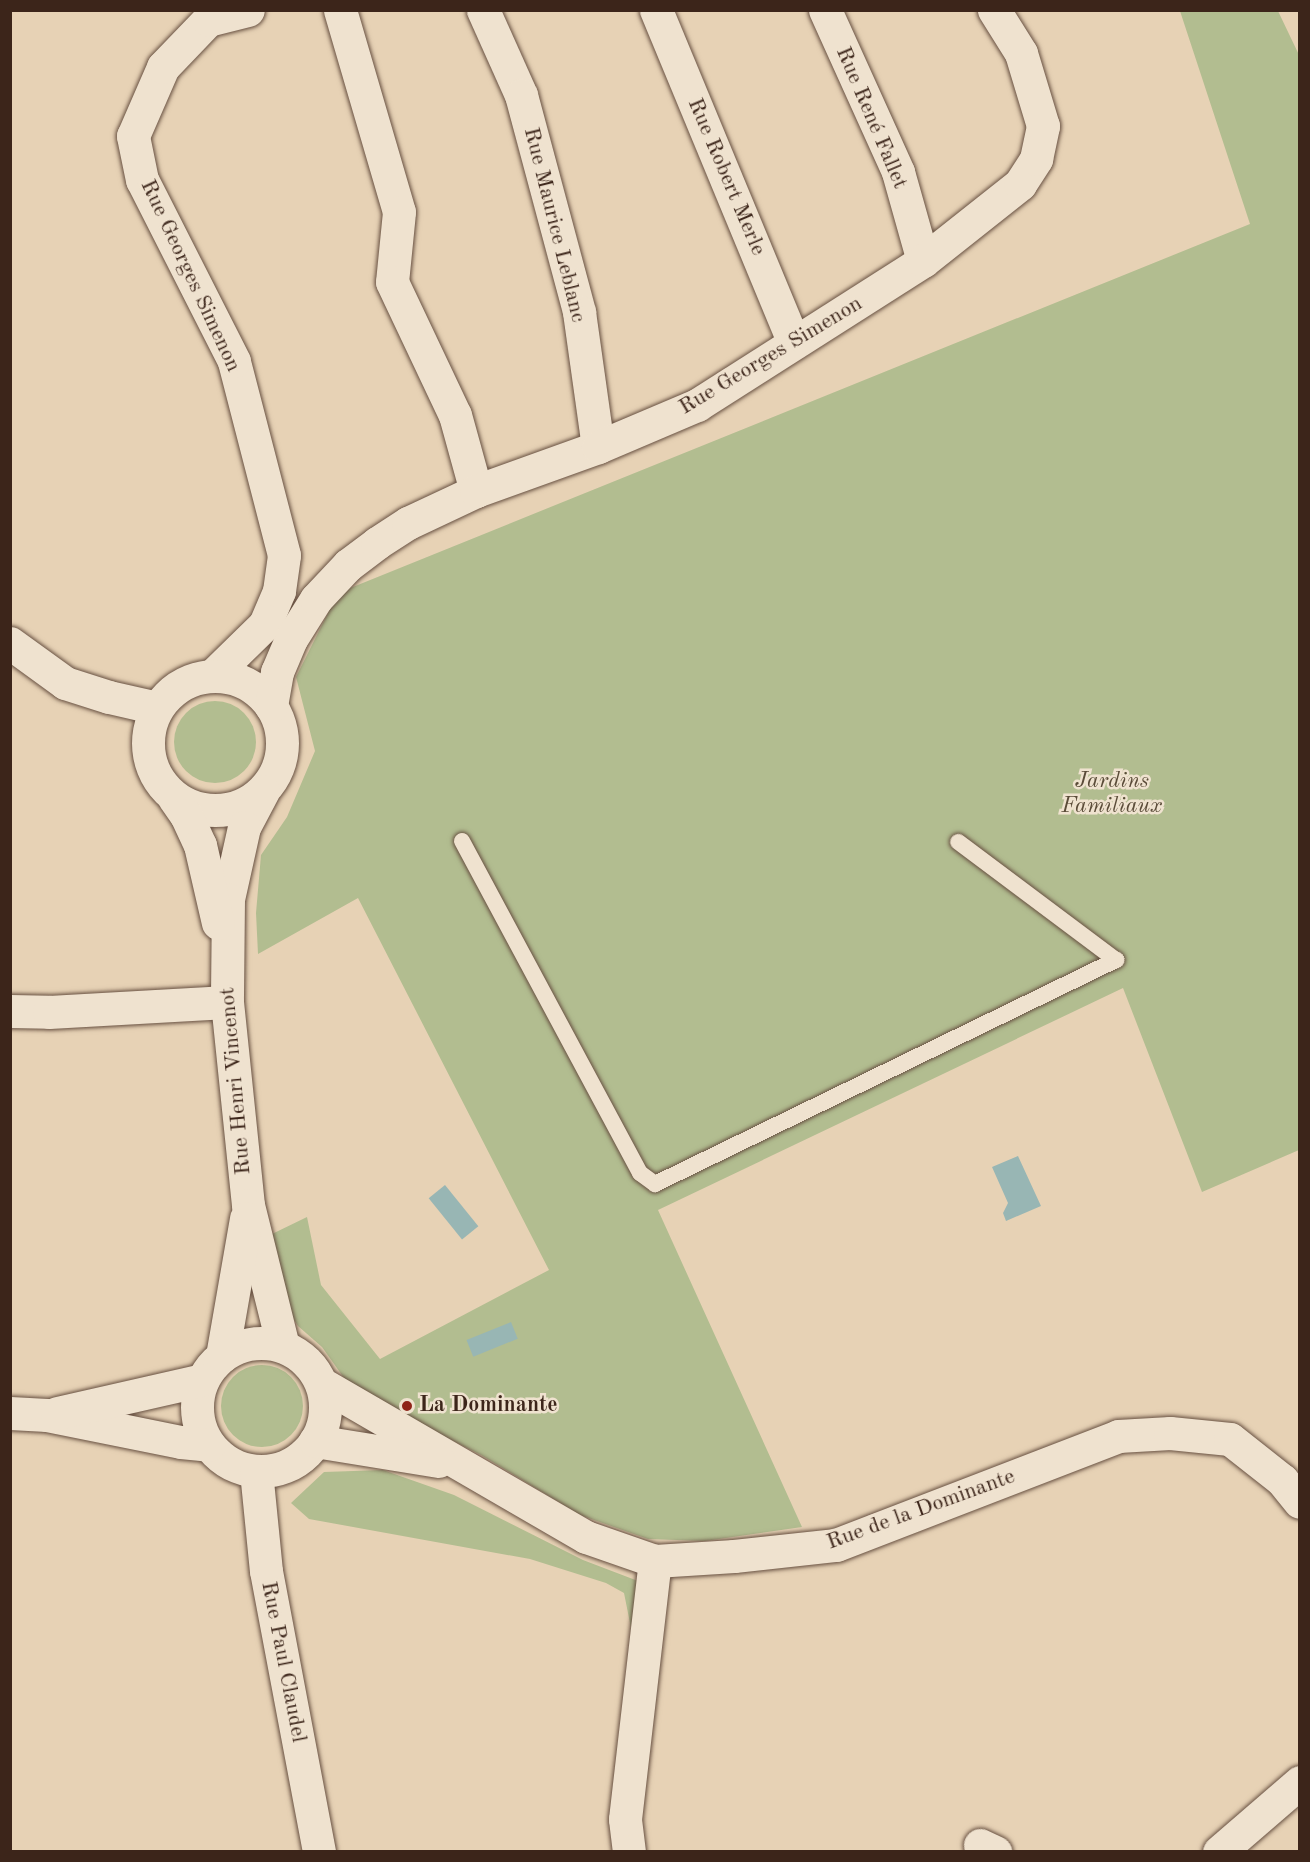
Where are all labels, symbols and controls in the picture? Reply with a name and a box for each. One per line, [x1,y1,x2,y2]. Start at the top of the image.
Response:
street label: Rue René Fallet [829,43,913,193]
street label: Rue Robert Merle [681,94,771,260]
street label: Rue Maurice Leblanc [517,125,591,325]
street label: Rue Georges Simenon [134,176,246,376]
street label: Rue Georges Simenon [675,291,867,421]
park label: Jardins Familiaux [1062,768,1162,819]
street label: Rue Henri Vincenot [215,986,257,1176]
place label: La Dominante [419,1393,558,1419]
marker: La Dominante [400,1399,414,1413]
street label: Rue de la Dominante [823,1464,1019,1556]
street label: Rue Paul Claudel [254,1579,312,1745]

